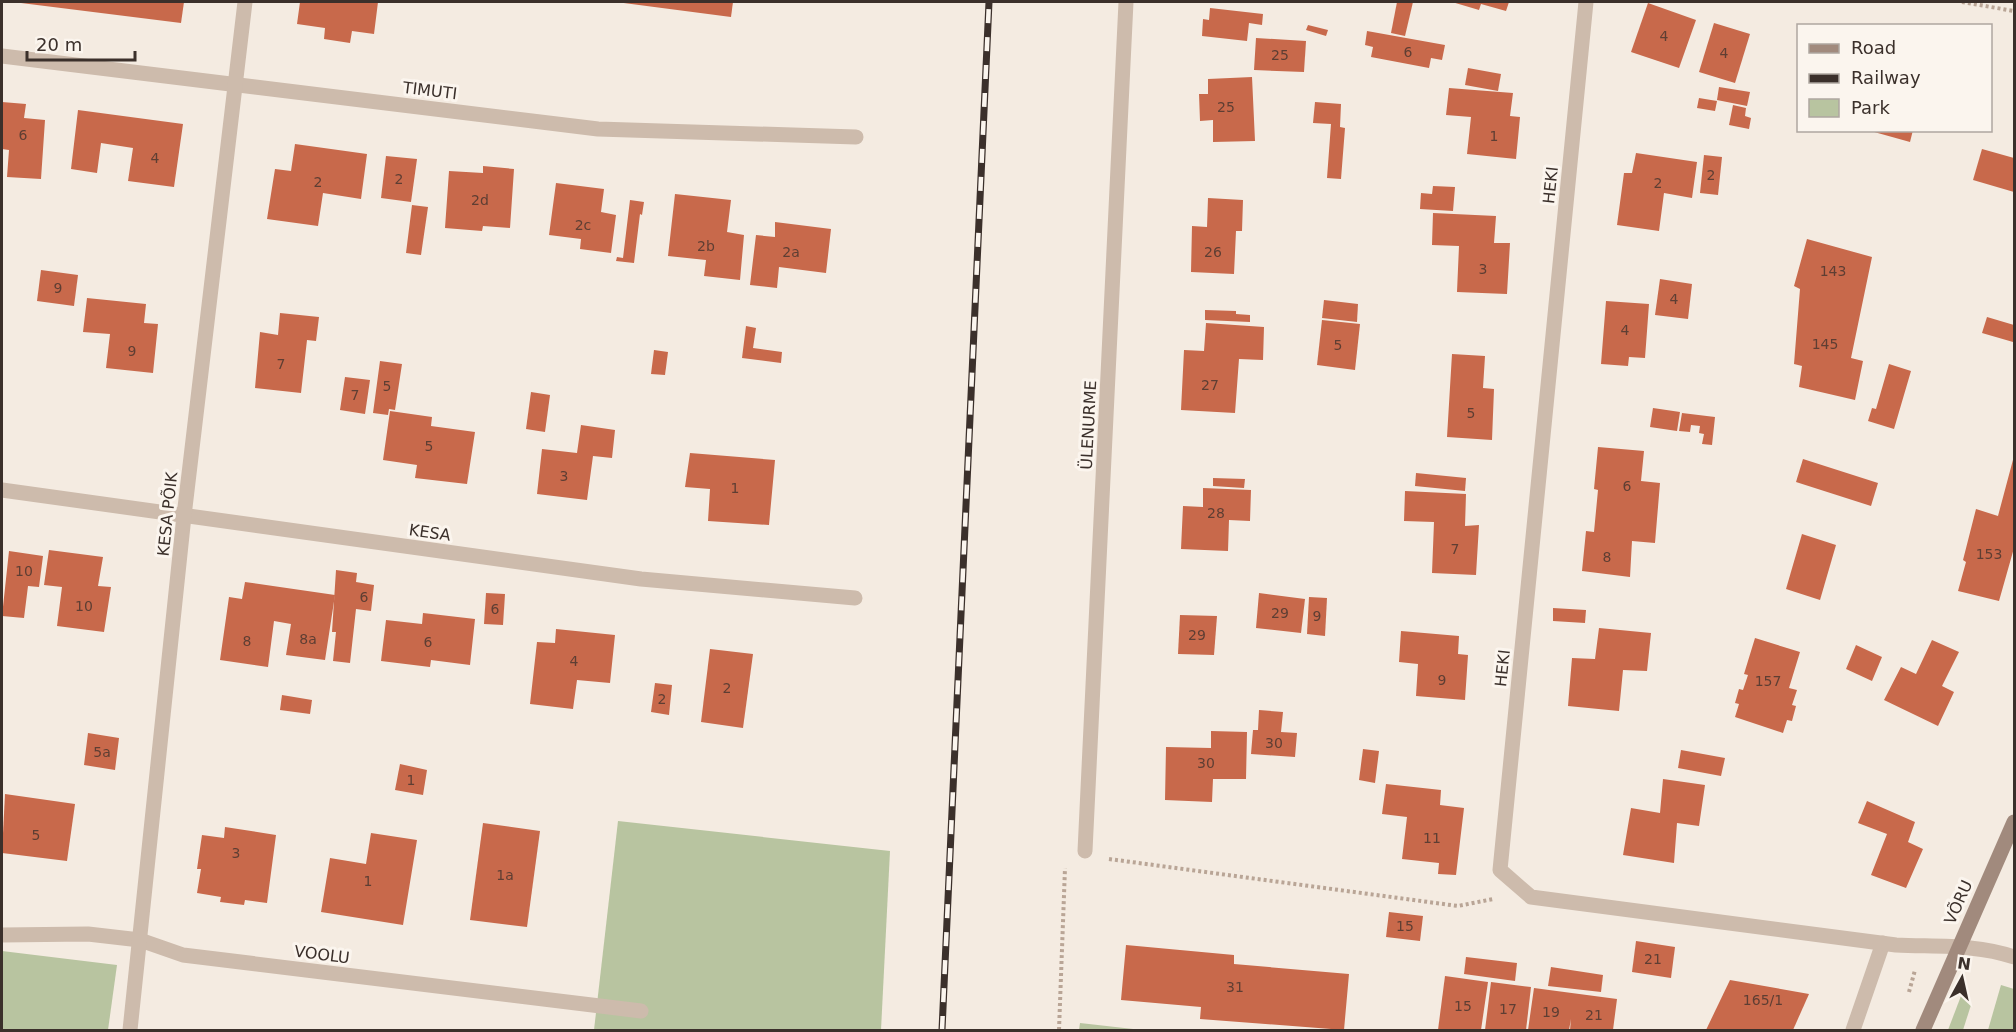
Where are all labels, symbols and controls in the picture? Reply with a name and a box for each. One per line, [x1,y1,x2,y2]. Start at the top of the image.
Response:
scale bar [27,24,135,62]
legend [1797,24,1992,132]
house number: 4 [1660,28,1669,44]
text: 20 m [36,34,82,55]
text: Road [1851,37,1896,58]
house number: 6 [1404,44,1413,60]
house number: 4 [1720,45,1729,61]
house number: 25 [1271,47,1289,63]
text: Railway [1851,67,1921,88]
street label: TIMUTI [401,78,458,103]
text: Park [1851,97,1890,118]
house number: 25 [1217,99,1235,115]
house number: 6 [19,127,28,143]
house number: 1 [1490,128,1498,144]
house number: 4 [151,150,160,166]
street label: HEKI [1539,165,1562,205]
house number: 2 [1707,167,1715,183]
house number: 2 [395,171,403,187]
house number: 2 [314,174,322,190]
house number: 2 [1654,175,1662,191]
house number: 2d [471,192,489,208]
house number: 2c [575,217,591,233]
house number: 2b [697,238,715,254]
house number: 2a [782,244,800,260]
house number: 26 [1204,244,1222,260]
house number: 3 [1479,261,1487,277]
house number: 143 [1820,263,1846,279]
house number: 9 [54,280,62,296]
house number: 4 [1670,291,1679,307]
house number: 4 [1621,322,1630,338]
house number: 145 [1812,336,1838,352]
house number: 5 [1334,337,1342,353]
house number: 9 [128,343,136,359]
house number: 7 [277,356,285,372]
house number: 27 [1201,377,1219,393]
house number: 5 [383,378,391,394]
street label: ÜLENURME [1077,380,1100,470]
house number: 7 [351,387,359,403]
house number: 5 [1467,405,1475,421]
house number: 5 [425,438,433,454]
house number: 3 [560,468,568,484]
street label: KESA PÕIK [154,471,181,557]
house number: 6 [1623,478,1632,494]
house number: 1 [731,480,739,496]
house number: 28 [1207,505,1225,521]
street label: KESA [408,520,452,545]
house number: 7 [1451,541,1459,557]
house number: 153 [1976,546,2002,562]
house number: 8 [1603,549,1611,565]
house number: 10 [15,563,33,579]
house number: 6 [360,589,369,605]
house number: 10 [75,598,93,614]
house number: 6 [491,601,500,617]
house number: 29 [1271,605,1289,621]
house number: 9 [1313,608,1321,624]
house number: 29 [1188,627,1206,643]
house number: 8a [299,631,317,647]
house number: 8 [243,633,251,649]
house number: 6 [424,634,433,650]
street label: HEKI [1491,648,1514,688]
house number: 4 [570,653,579,669]
house number: 9 [1438,672,1446,688]
house number: 157 [1755,673,1781,689]
house number: 2 [723,680,731,696]
house number: 2 [658,691,666,707]
house number: 30 [1265,735,1283,751]
house number: 5a [93,744,111,760]
house number: 30 [1197,755,1215,771]
house number: 1 [407,772,415,788]
house number: 5 [32,827,40,843]
house number: 11 [1423,830,1441,846]
house number: 3 [232,845,240,861]
house number: 1a [496,867,514,883]
house number: 1 [364,873,372,889]
street label: VÕRU [1940,877,1977,927]
house number: 15 [1396,918,1414,934]
street label: VOOLU [293,942,351,967]
north arrow [1932,948,1992,1008]
house number: 21 [1644,951,1662,967]
text: N [1956,953,1972,974]
house number: 31 [1226,979,1244,995]
house number: 165/1 [1743,992,1783,1008]
house number: 15 [1454,998,1472,1014]
house number: 17 [1499,1001,1517,1017]
house number: 19 [1542,1004,1560,1020]
house number: 21 [1585,1007,1603,1023]

